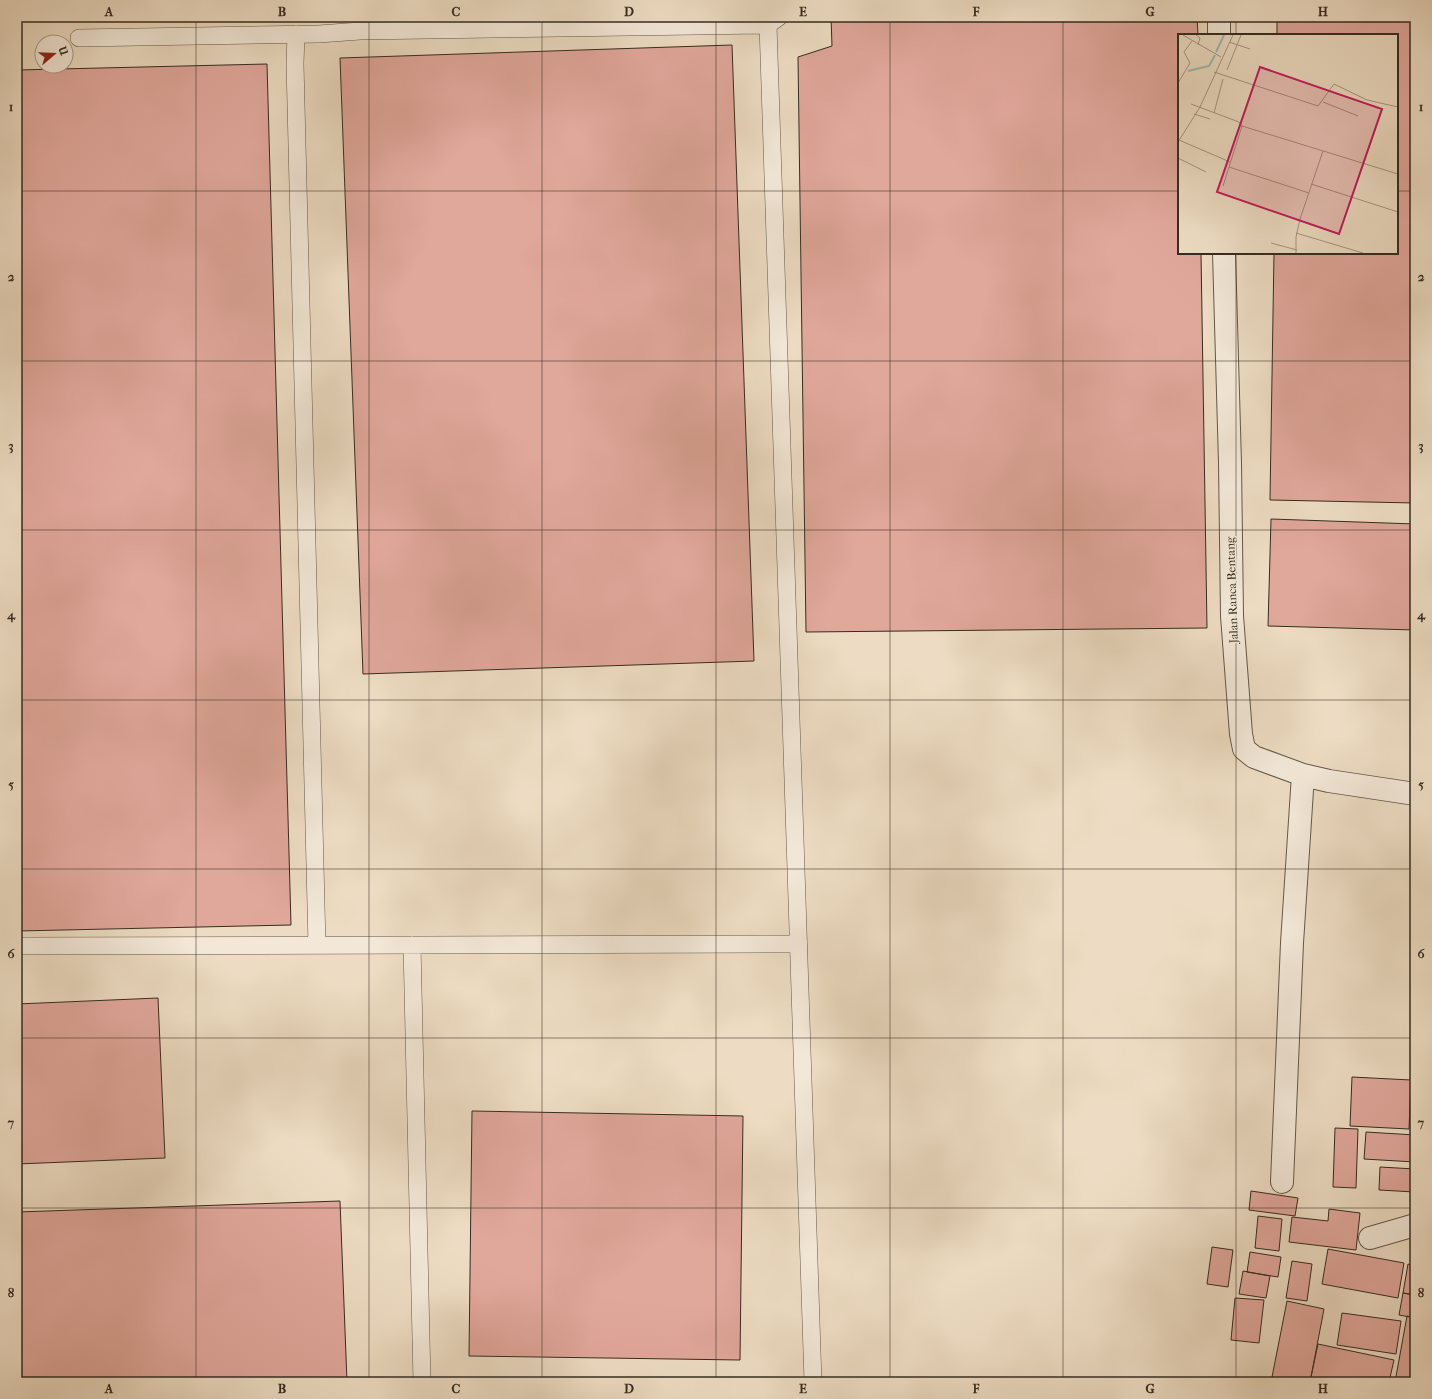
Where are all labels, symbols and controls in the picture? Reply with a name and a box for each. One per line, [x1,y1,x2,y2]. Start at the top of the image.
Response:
text: A [104,4,114,19]
text: B [278,4,287,19]
text: C [452,4,461,19]
text: D [624,4,634,19]
text: E [799,4,807,19]
text: F [972,4,980,19]
text: G [1145,4,1155,19]
text: H [1318,4,1329,19]
north arrow [34,34,74,74]
inset map [1178,34,1398,254]
text: U [55,44,71,57]
text: 1 [9,99,14,114]
text: 1 [1419,99,1424,114]
text: 2 [8,269,15,284]
text: 2 [1418,269,1425,284]
text: 3 [8,438,14,454]
text: 3 [1418,438,1424,454]
street label: Jalan Ranca Bentang [1223,536,1241,645]
text: 4 [6,607,16,623]
text: 4 [1416,607,1426,623]
text: 5 [8,777,14,792]
text: 5 [1418,777,1424,792]
text: 6 [7,946,15,961]
text: 6 [1417,946,1425,961]
text: 7 [7,1115,15,1130]
text: 7 [1417,1115,1425,1130]
text: 8 [8,1285,15,1300]
text: 8 [1418,1285,1425,1300]
text: A [104,1381,114,1396]
text: B [278,1381,287,1396]
text: C [452,1381,461,1396]
text: D [624,1381,634,1396]
text: E [799,1381,807,1396]
text: F [972,1381,980,1396]
text: G [1145,1381,1155,1396]
text: H [1318,1381,1329,1396]

